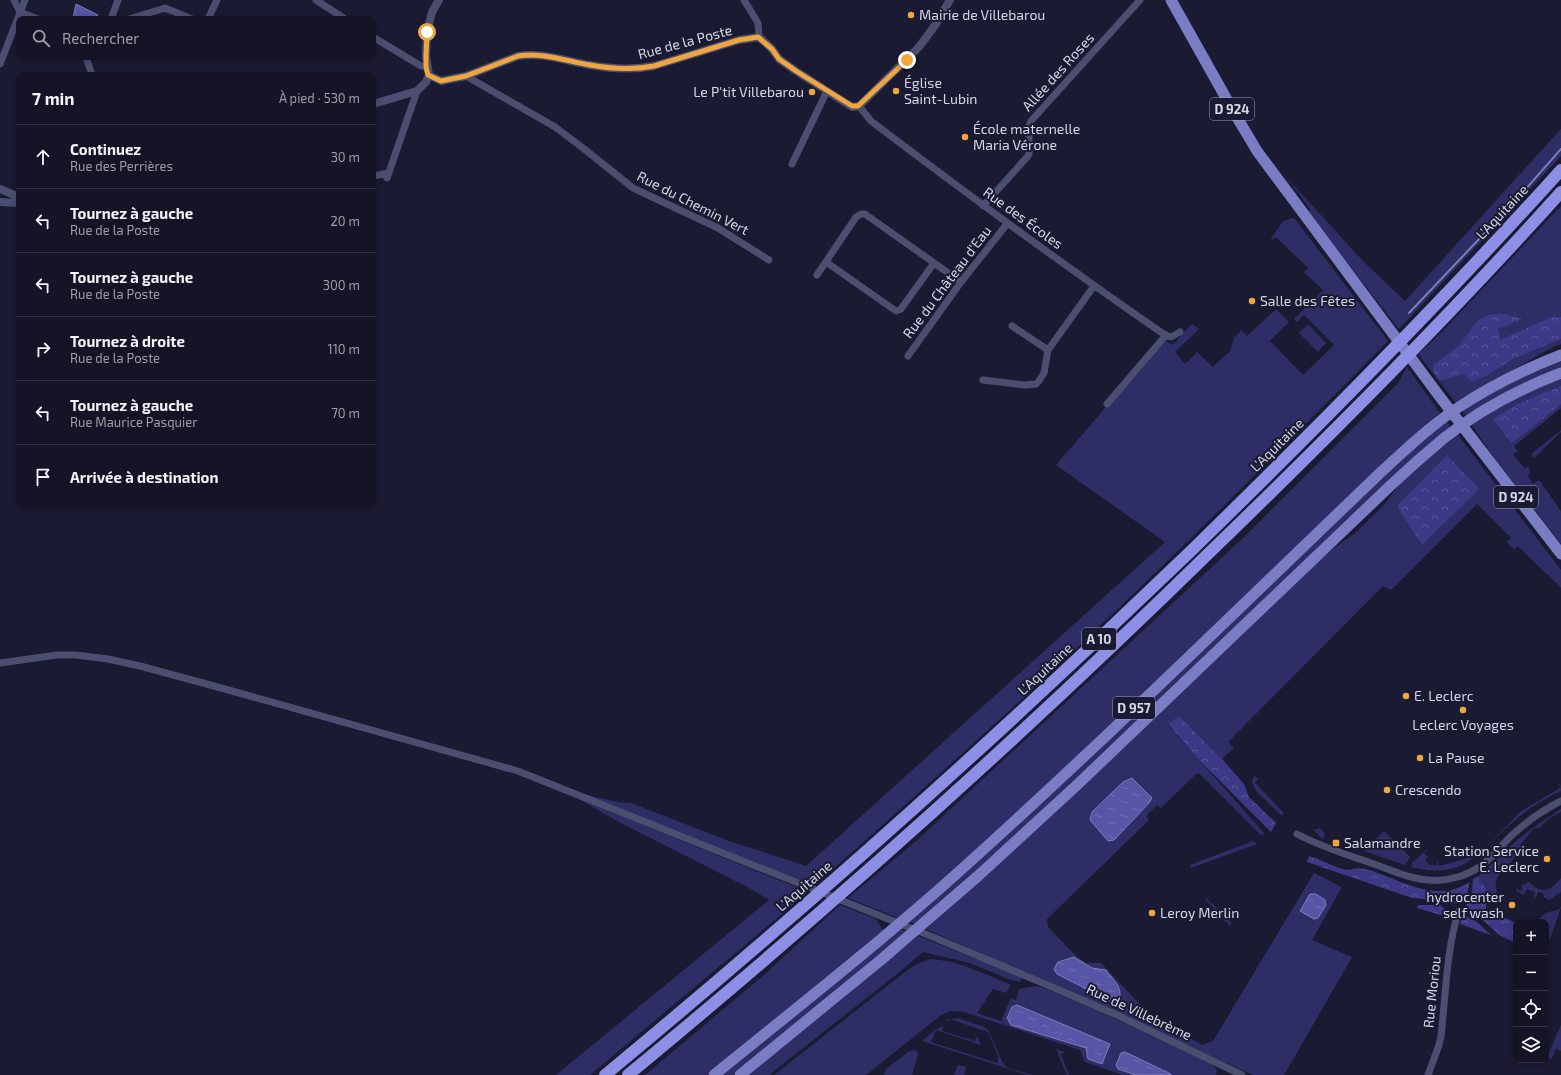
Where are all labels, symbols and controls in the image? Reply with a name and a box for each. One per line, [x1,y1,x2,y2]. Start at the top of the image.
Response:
place label: Mairie de Villebarou [919,6,1045,23]
marker: Mairie de Villebarou [906,10,916,20]
search box [16,16,376,60]
street label: Rue de la Poste [636,21,734,62]
route start [418,23,436,41]
icon: search [30,27,52,49]
text: Rechercher [62,29,139,47]
street label: Allée des Roses [1018,29,1097,114]
route end [898,51,916,69]
place label: Église Saint-Lubin [904,74,978,107]
place label: Le P'tit Villebarou [693,83,804,100]
marker: Église Saint-Lubin [891,86,901,96]
marker: Le P'tit Villebarou [807,87,817,97]
text: 7 min [32,88,75,108]
text: À pied · 530 m [279,90,360,106]
road number: D 924 [1210,98,1254,120]
place label: École maternelle Maria Vérone [973,120,1080,153]
marker: École maternelle Maria Vérone [960,132,970,142]
text: Continuez [70,140,141,158]
icon: ahead [32,146,54,168]
text: 30 m [331,149,360,165]
text: Rue des Perrières [70,158,173,174]
street label: Rue du Chemin Vert [635,167,752,238]
street label: L'Aquitaine [1472,181,1531,243]
street label: Rue des Écoles [980,183,1066,252]
text: Tournez à gauche [70,204,193,222]
icon: left [32,210,54,232]
text: 20 m [331,213,360,229]
text: Rue de la Poste [70,222,160,238]
street label: Rue du Château d'Eau [899,222,994,341]
text: Tournez à gauche [70,268,193,286]
icon: left [32,274,54,296]
text: 300 m [323,277,360,293]
text: Rue de la Poste [70,286,160,302]
place label: Salle des Fêtes [1260,292,1355,309]
marker: Salle des Fêtes [1247,296,1257,306]
text: Tournez à droite [70,332,185,350]
icon: right [32,338,54,360]
text: 110 m [328,341,360,357]
text: Rue de la Poste [70,350,160,366]
text: Tournez à gauche [70,396,193,414]
icon: left [32,402,54,424]
text: 70 m [331,405,360,421]
text: Rue Maurice Pasquier [70,414,197,430]
street label: L'Aquitaine [1246,414,1307,475]
icon: arrive [32,466,54,488]
text: Arrivée à destination [70,468,218,486]
road number: D 924 [1494,486,1538,508]
road number: A 10 [1082,628,1116,650]
street label: L'Aquitaine [1014,639,1076,698]
place label: E. Leclerc [1414,687,1474,704]
marker: E. Leclerc [1401,691,1411,701]
road number: D 957 [1113,697,1155,719]
marker: Leclerc Voyages [1458,705,1468,715]
place label: Leclerc Voyages [1412,716,1514,733]
place label: La Pause [1428,749,1485,766]
marker: La Pause [1415,753,1425,763]
place label: Crescendo [1395,781,1461,798]
marker: Crescendo [1382,785,1392,795]
place label: Salamandre [1344,834,1420,851]
marker: Salamandre [1331,838,1341,848]
place label: Station Service E. Leclerc [1444,842,1539,875]
marker: Station Service E. Leclerc [1542,854,1552,864]
street label: L'Aquitaine [772,857,835,915]
place label: hydrocenter self wash [1426,888,1504,921]
marker: hydrocenter self wash [1507,900,1517,910]
place label: Leroy Merlin [1160,904,1239,921]
marker: Leroy Merlin [1147,908,1157,918]
map controls [1513,919,1549,1063]
button: + [1513,919,1549,955]
street label: Rue Moriou [1419,955,1444,1029]
button: − [1513,955,1549,991]
street label: Rue de Villebrème [1084,980,1195,1043]
button: locate [1513,991,1549,1027]
button: layers [1513,1027,1549,1063]

